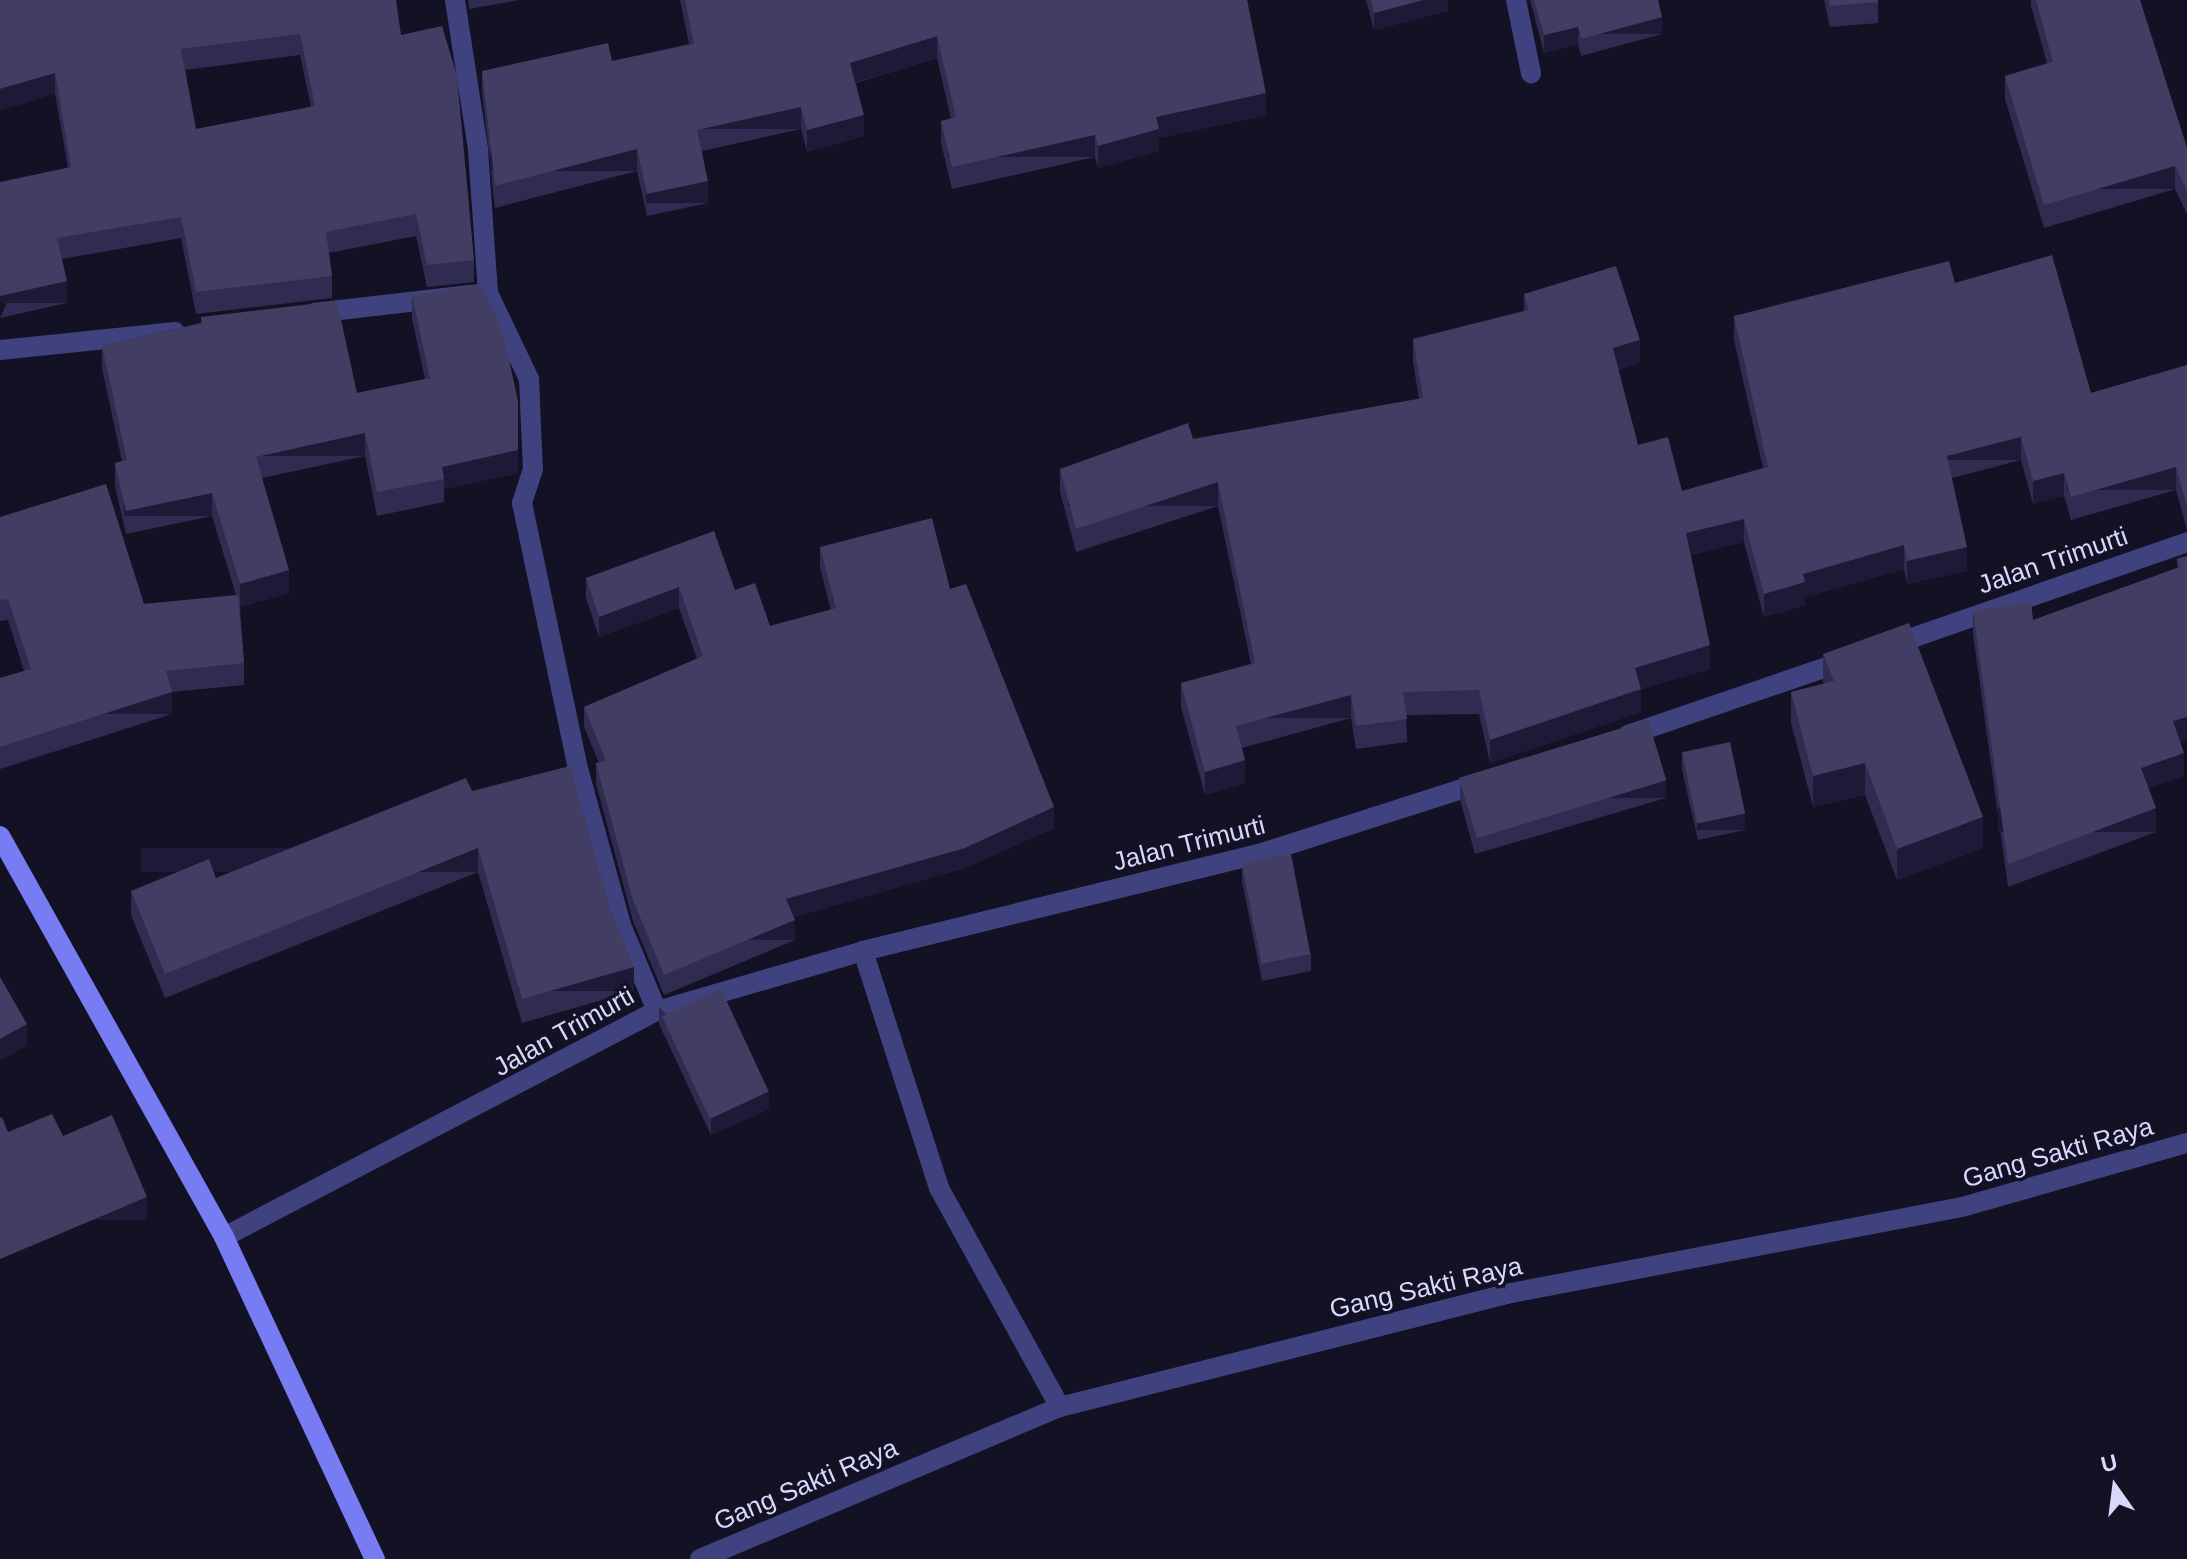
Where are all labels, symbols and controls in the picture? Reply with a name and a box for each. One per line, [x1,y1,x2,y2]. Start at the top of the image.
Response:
street label: Jalan Trimurti [1974,521,2132,601]
street label: Jalan Trimurti [1109,810,1269,878]
street label: Jalan Trimurti [488,980,640,1084]
street label: Gang Sakti Raya [1959,1111,2157,1195]
street label: Gang Sakti Raya [1327,1251,1525,1325]
street label: Gang Sakti Raya [709,1432,903,1538]
north arrow [2075,1447,2155,1527]
text: U [2098,1449,2120,1477]

